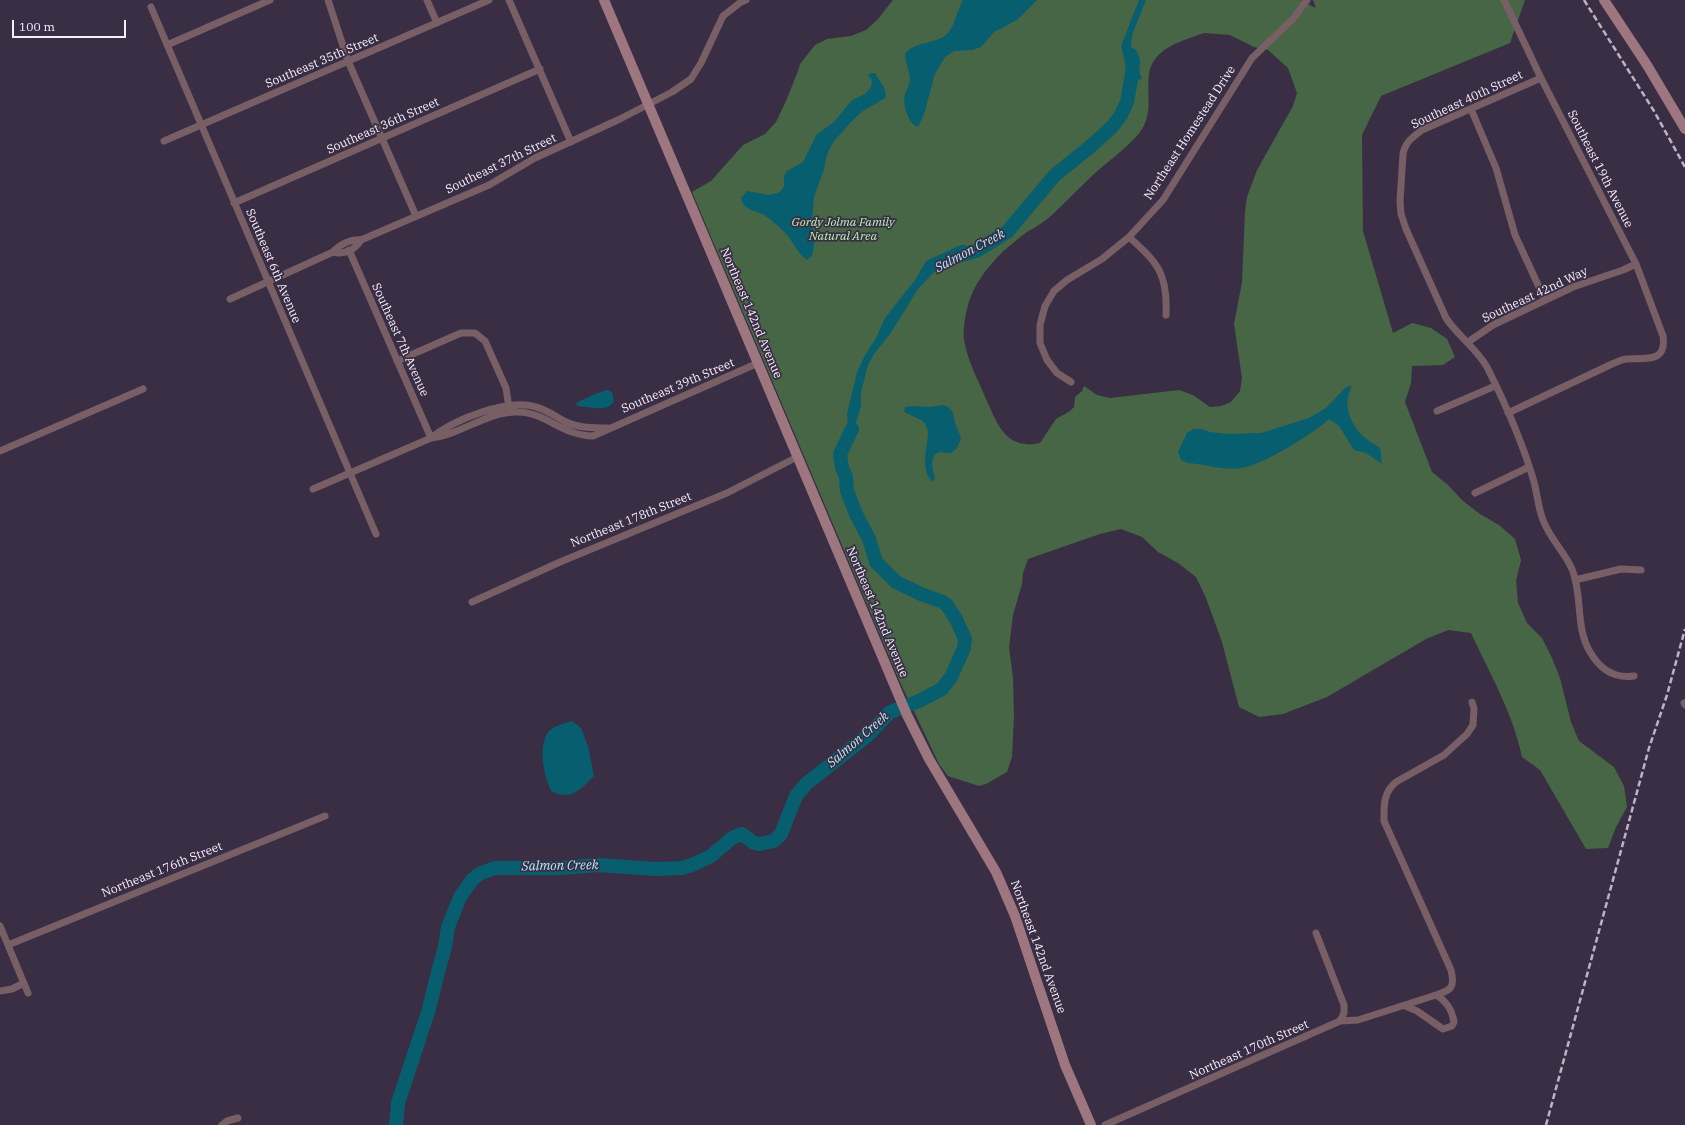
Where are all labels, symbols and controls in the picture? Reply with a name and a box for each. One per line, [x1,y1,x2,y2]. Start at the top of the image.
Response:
scale bar [14,12,128,38]
text: 100 m [19,19,55,34]
street label: Southeast 35th Street [263,31,381,91]
street label: Northeast Homestead Drive [1141,63,1239,203]
street label: Southeast 40th Street [1409,68,1525,132]
street label: Southeast 36th Street [325,95,441,157]
street label: Southeast 19th Avenue [1564,108,1636,230]
street label: Southeast 37th Street [443,131,559,197]
street label: Southeast 6th Avenue [242,207,304,325]
park label: Gordy Jolma Family Natural Area [792,216,894,244]
water label: Salmon Creek [932,226,1008,276]
street label: Northeast 142nd Avenue [717,245,785,381]
street label: Southeast 42nd Way [1480,264,1590,326]
street label: Southeast 7th Avenue [368,281,432,399]
street label: Southeast 39th Street [619,356,737,416]
street label: Northeast 178th Street [569,489,693,551]
street label: Northeast 142nd Avenue [843,544,911,680]
water label: Salmon Creek [824,709,892,771]
street label: Northeast 176th Street [100,839,224,901]
water label: Salmon Creek [521,858,599,874]
street label: Northeast 142nd Avenue [1007,878,1069,1016]
street label: Northeast 170th Street [1187,1017,1311,1083]

